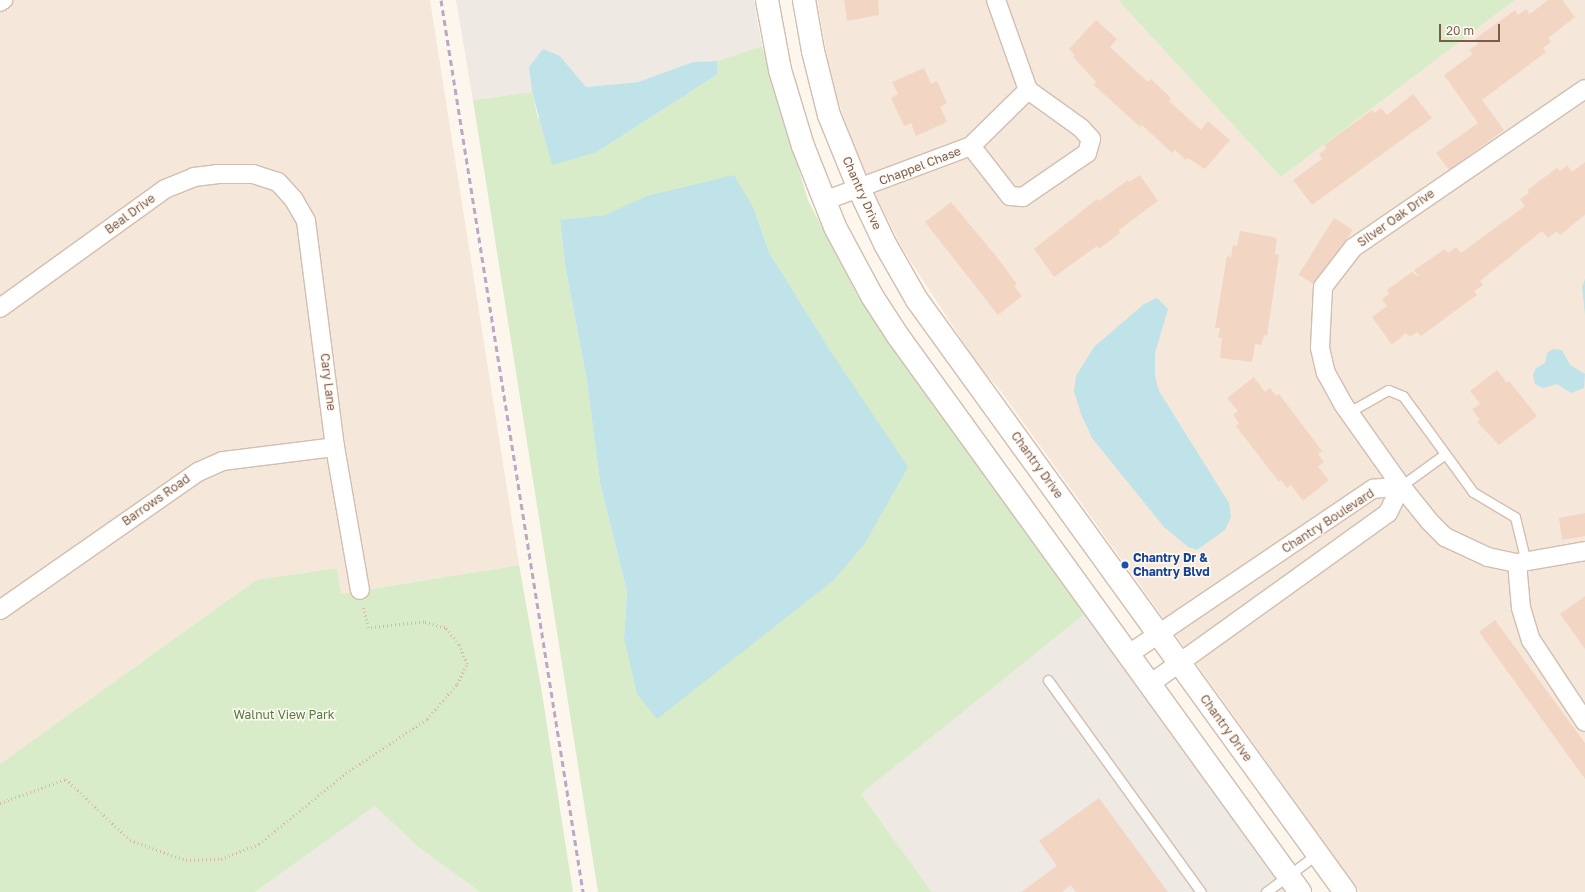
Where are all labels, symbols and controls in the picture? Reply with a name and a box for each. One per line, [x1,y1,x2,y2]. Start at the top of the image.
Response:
scale bar [1441,16,1502,42]
text: 20 m [1446,23,1474,38]
street label: Chappel Chase [877,144,963,188]
street label: Chantry Drive [839,154,885,232]
street label: Silver Oak Drive [1355,186,1437,250]
street label: Beal Drive [102,191,158,237]
street label: Cary Lane [317,352,339,412]
street label: Chantry Drive [1008,429,1066,501]
street label: Barrows Road [119,471,193,529]
street label: Chantry Boulevard [1279,486,1377,556]
place label: Chantry Dr & Chantry Blvd [1133,551,1210,579]
marker: Chantry Dr & Chantry Blvd [1120,560,1130,570]
street label: Chantry Drive [1197,692,1255,764]
park label: Walnut View Park [234,708,334,722]

